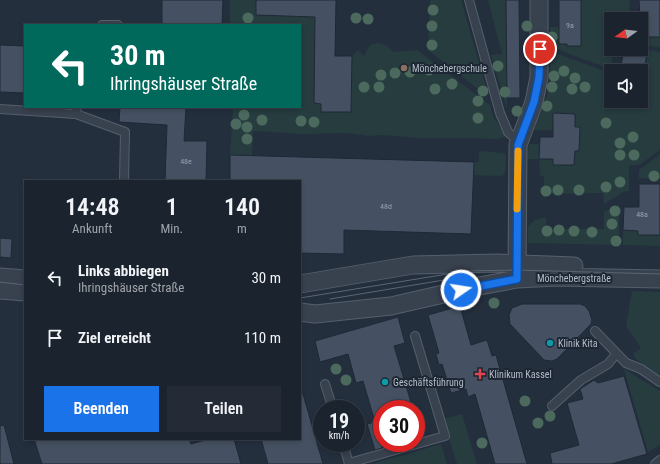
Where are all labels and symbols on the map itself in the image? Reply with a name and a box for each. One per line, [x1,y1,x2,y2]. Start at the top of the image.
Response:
north arrow [604,12,648,56]
house number: 9a [566,21,574,30]
pin [523,32,557,66]
marker: Mönchebergschule [399,63,409,73]
place label: Mönchebergschule [412,63,487,74]
house number: 48e [180,157,192,166]
house number: 48d [380,202,392,211]
house number: 48a [636,210,648,219]
position arrow [440,269,482,311]
street label: Mönchebergstraße [537,273,611,284]
marker: Klinik Kita [545,338,555,348]
place label: Klinik Kita [558,338,598,349]
marker: Klinikum Kassel [474,368,486,380]
place label: Klinikum Kassel [489,369,552,380]
marker: Geschäftsführung [380,377,390,387]
place label: Geschäftsführung [393,377,464,388]
speed limit sign: 30 [373,400,425,452]

